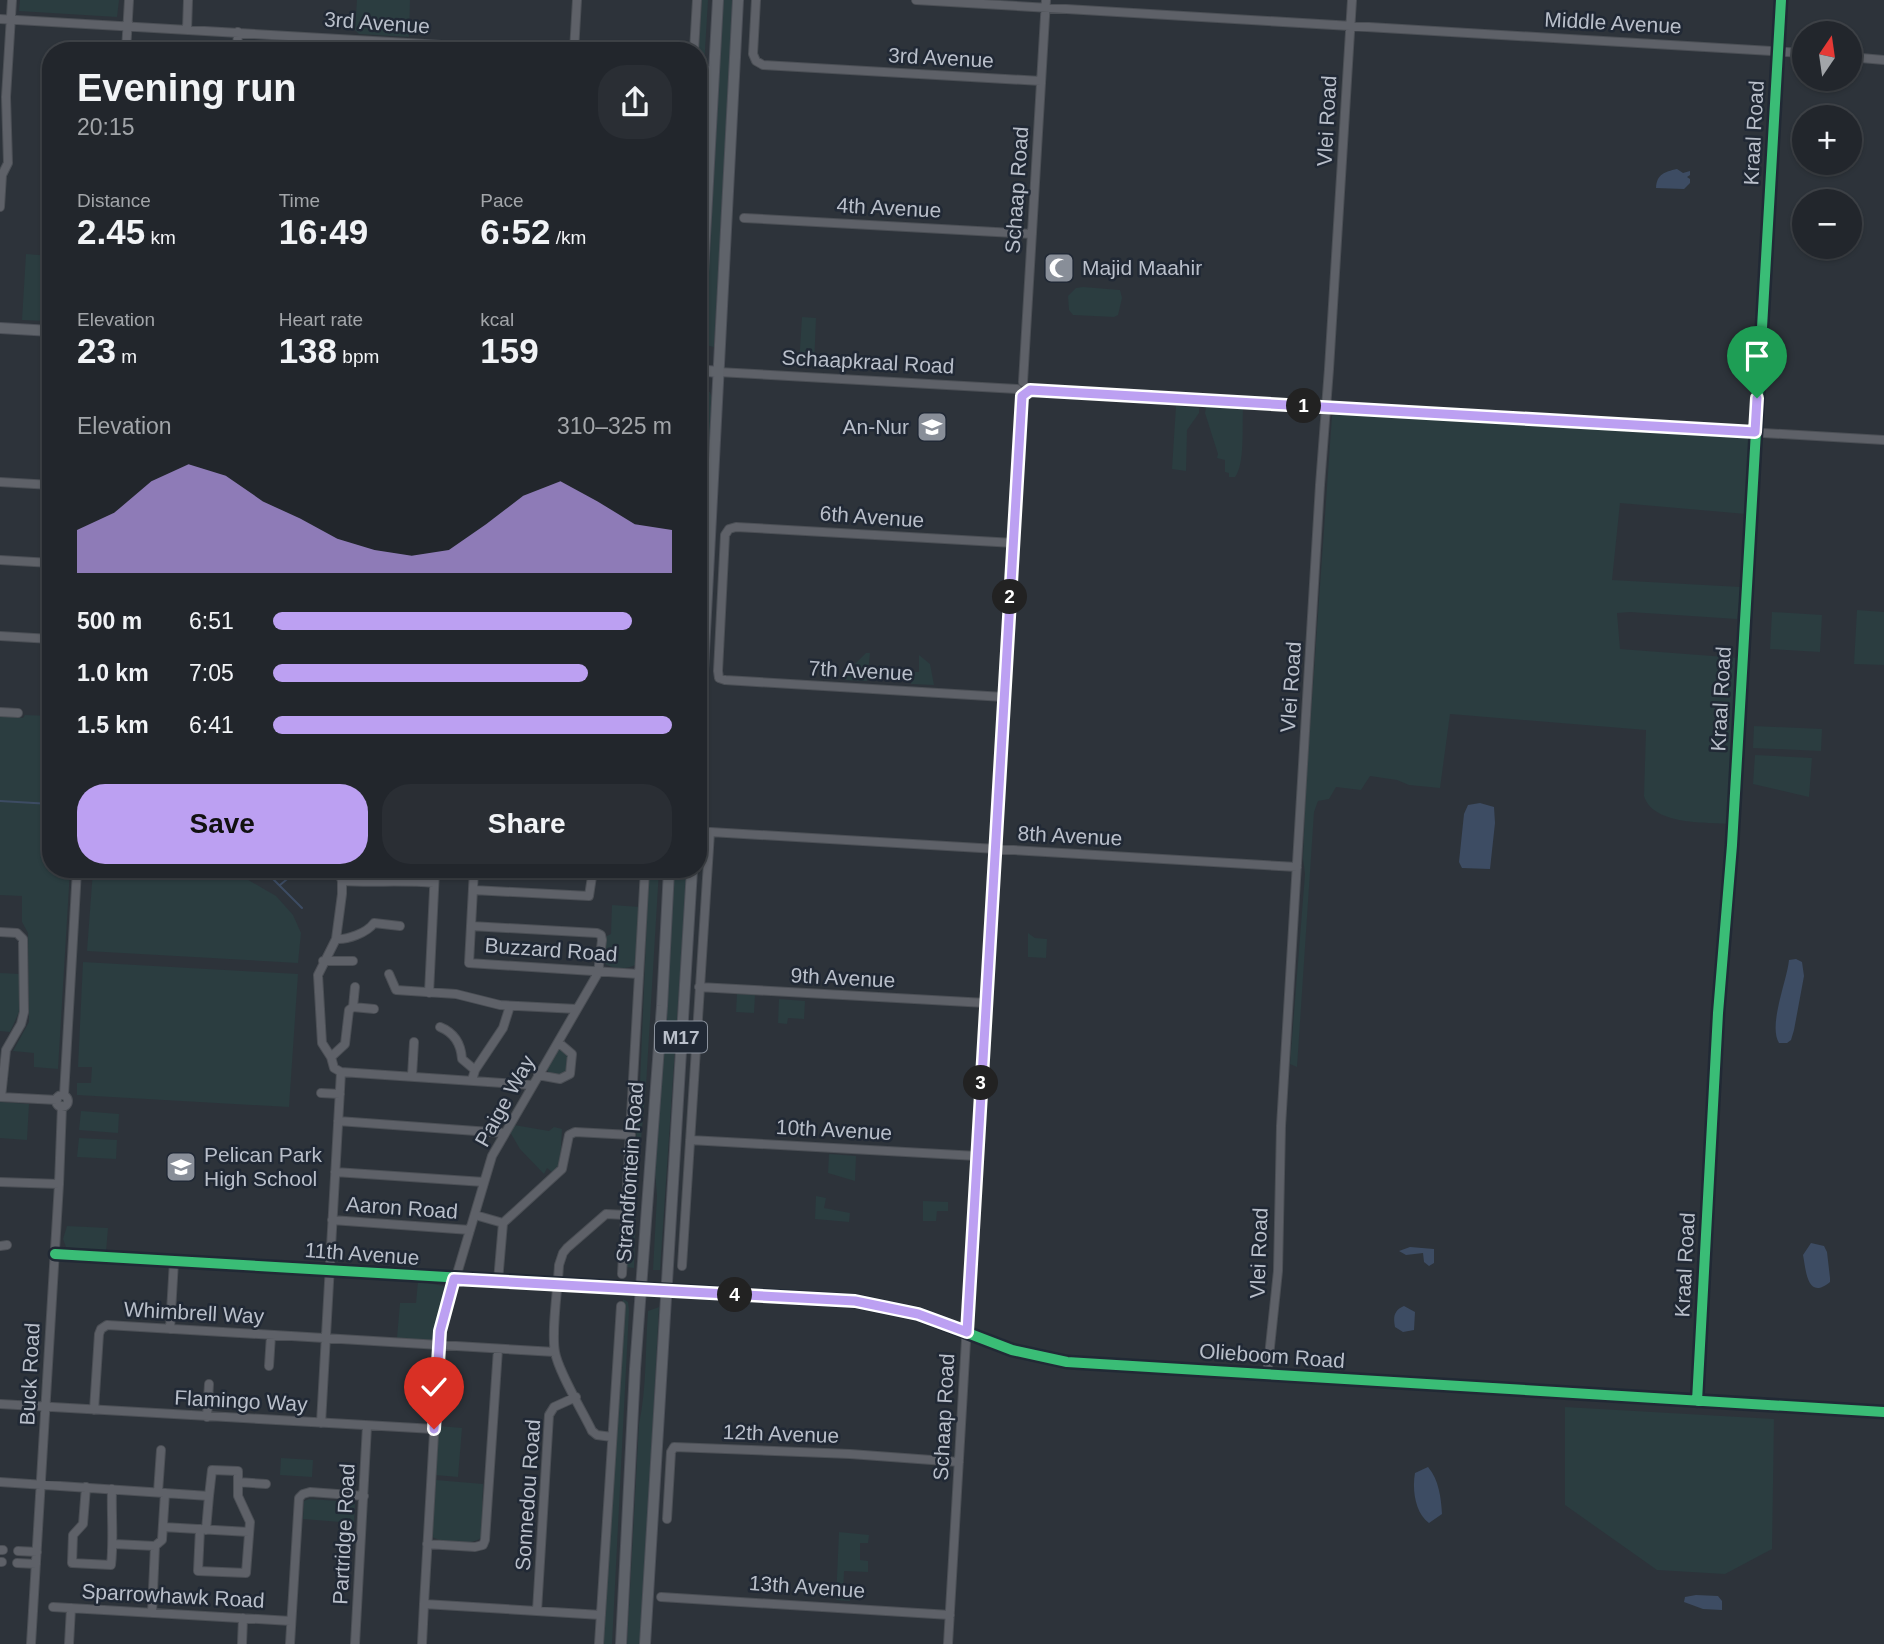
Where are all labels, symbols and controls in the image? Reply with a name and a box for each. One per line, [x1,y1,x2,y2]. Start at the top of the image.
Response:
street label: 3rd Avenue [323,7,431,38]
street label: Middle Avenue [1544,7,1682,38]
north arrow [1792,21,1862,91]
map controls [1792,21,1862,259]
street label: 3rd Avenue [888,43,994,72]
button: share [598,65,672,139]
text: Evening run [77,67,297,109]
street label: Vlei Road [1313,75,1340,167]
street label: Kraal Road [1739,80,1768,186]
button: + [1792,105,1862,175]
text: 20:15 [77,114,135,140]
street label: Schaap Road [1001,126,1032,254]
button: − [1792,189,1862,259]
text: Distance [77,190,151,211]
text: Time [279,190,320,211]
text: Pace [480,190,524,211]
street label: 4th Avenue [836,193,942,222]
text: 2.45 [77,212,145,251]
text: 16:49 [279,212,368,251]
text: 6:52 [480,212,550,251]
text: km [145,227,176,248]
text: /km [550,227,586,248]
mosque icon: Majid Maahir [1042,251,1076,285]
place label: Majid Maahir [1082,256,1202,279]
text: Elevation [77,309,155,330]
text: Heart rate [279,309,363,330]
text: kcal [480,309,514,330]
pin [1727,326,1787,398]
text: 23 [77,331,116,370]
text: 138 [279,331,337,370]
text: 159 [480,331,539,370]
icon: arrive [1738,337,1776,375]
street label: Schaapkraal Road [781,345,955,378]
text: m [116,346,137,367]
text: bpm [337,346,379,367]
pin: 1 [1286,388,1322,424]
text: 1 [1298,395,1309,416]
school or university icon: An-Nur [915,410,949,444]
text: Elevation [77,413,172,439]
text: 310–325 m [557,413,672,439]
place label: An-Nur [842,415,909,438]
street label: 6th Avenue [819,501,925,532]
pin: 2 [992,580,1028,614]
text: 2 [1004,586,1015,607]
text: 500 m [77,608,142,634]
text: 6:51 [189,608,234,634]
street label: Vlei Road [1276,641,1305,733]
street label: Kraal Road [1706,646,1735,752]
street label: 7th Avenue [808,656,914,685]
text: 1.0 km [77,660,149,686]
text: 7:05 [189,660,234,686]
text: 1.5 km [77,712,149,738]
text: 6:41 [189,712,234,738]
button: Save [77,784,368,864]
button: Share [382,784,672,864]
street label: 8th Avenue [1017,821,1123,850]
street label: Buzzard Road [484,933,618,966]
street label: 9th Avenue [790,963,896,992]
road number: M17 [655,1021,707,1052]
street label: Paige Way [470,1051,539,1150]
pin: 3 [964,1066,998,1100]
text: 3 [975,1072,986,1093]
street label: Strandfontein Road [612,1081,647,1263]
street label: 10th Avenue [775,1115,893,1144]
place label: Pelican Park High School [204,1143,322,1190]
school or university icon: Pelican Park High School [164,1150,198,1184]
street label: Aaron Road [345,1192,459,1223]
street label: Vlei Road [1245,1207,1272,1299]
street label: Kraal Road [1670,1212,1699,1318]
street label: 11th Avenue [304,1238,420,1269]
pin: 4 [718,1278,752,1312]
text: 4 [729,1284,740,1305]
street label: Whimbrell Way [123,1297,265,1328]
street label: Buck Road [15,1322,44,1426]
street label: Olieboom Road [1198,1339,1346,1372]
street label: Schaap Road [929,1353,958,1481]
pin [404,1357,464,1429]
icon: check [415,1368,453,1406]
street label: Flamingo Way [174,1386,309,1416]
street label: Sonnedou Road [511,1418,544,1571]
street label: 12th Avenue [722,1420,840,1447]
street label: Partridge Road [328,1463,359,1605]
street label: 13th Avenue [748,1571,866,1602]
street label: Sparrowhawk Road [81,1579,265,1612]

